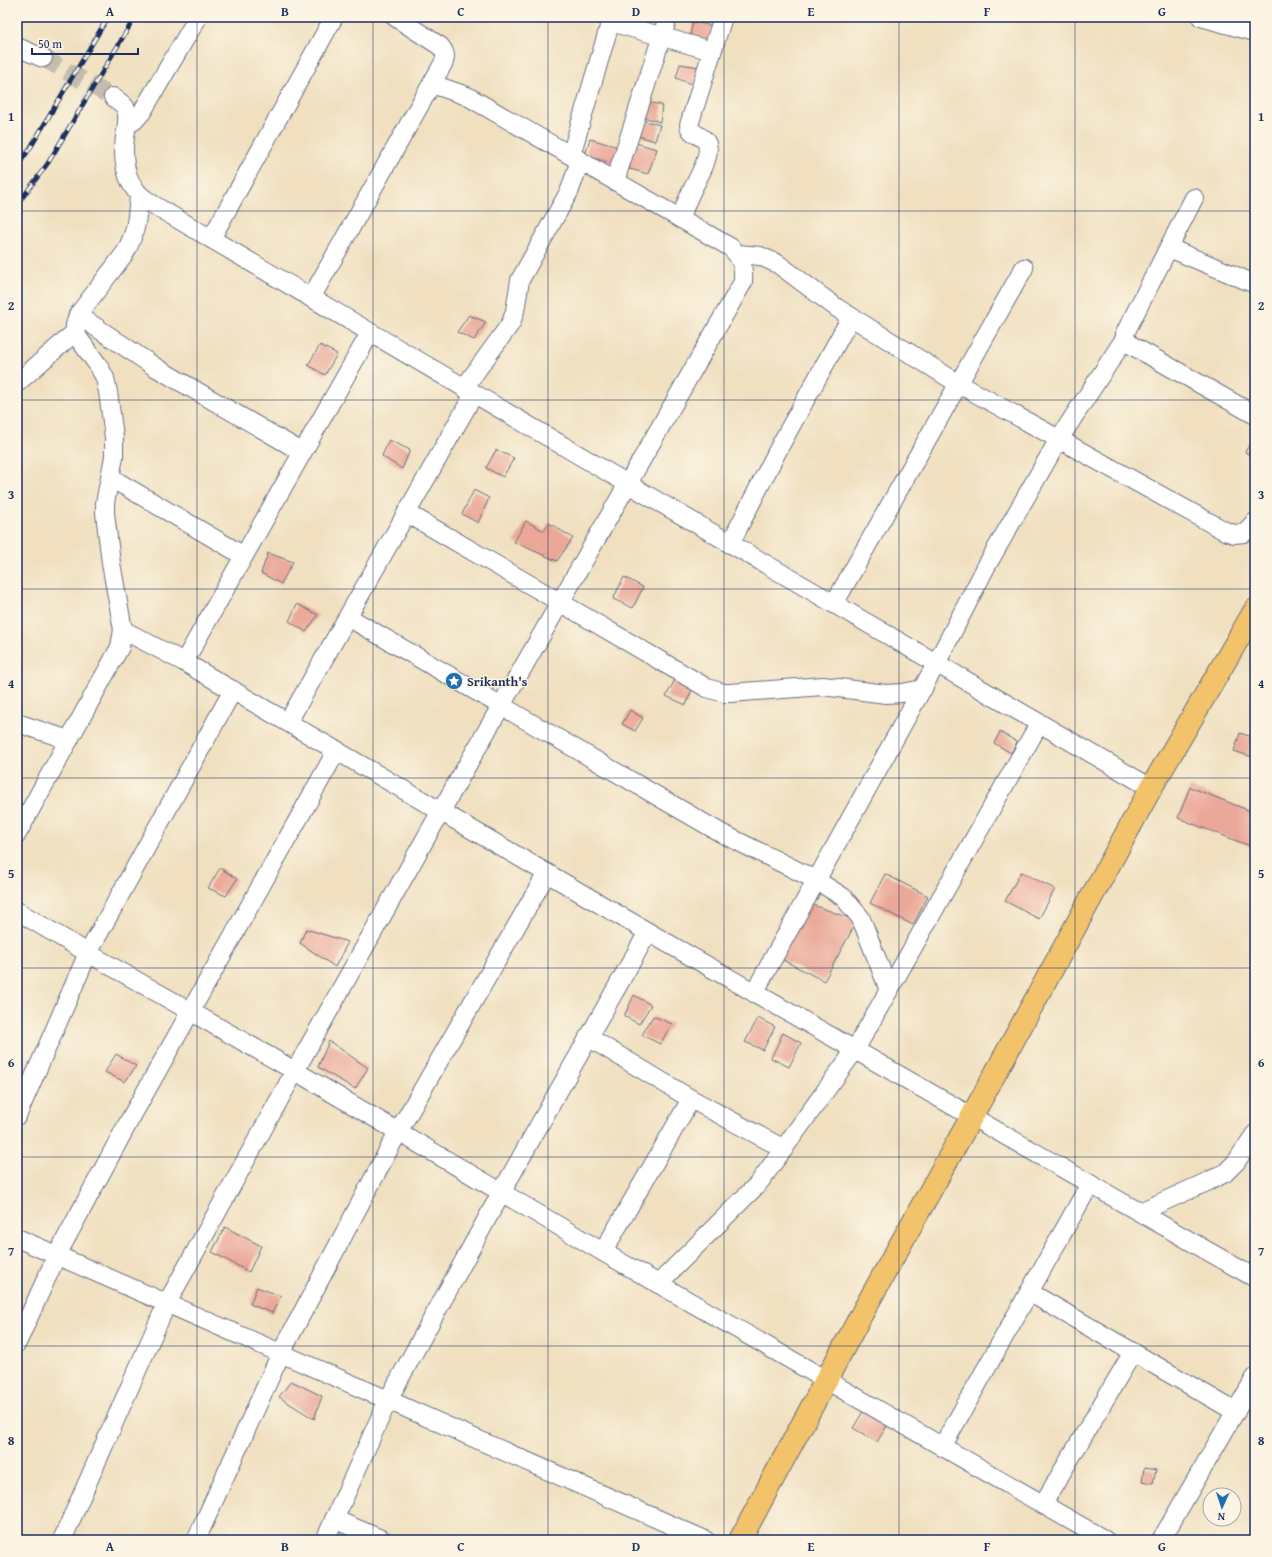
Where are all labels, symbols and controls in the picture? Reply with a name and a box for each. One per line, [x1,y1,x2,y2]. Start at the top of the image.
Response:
text: A [106,2,115,21]
text: B [281,2,289,21]
text: C [457,2,465,21]
text: D [632,2,640,21]
text: E [808,2,815,21]
text: F [984,2,991,21]
text: G [1158,2,1166,21]
scale bar [32,30,138,56]
text: 50 m [38,35,62,52]
text: 1 [8,107,14,126]
text: 1 [1258,107,1264,126]
text: 2 [8,296,15,315]
text: 2 [1258,296,1265,315]
text: 3 [8,485,14,504]
text: 3 [1258,485,1264,504]
place icon: Srikanth's [444,671,464,691]
place label: Srikanth's [467,672,528,691]
text: 4 [8,674,15,693]
text: 4 [1258,674,1265,693]
text: 5 [8,864,15,883]
text: 5 [1258,864,1265,883]
text: 6 [8,1053,15,1072]
text: 6 [1258,1053,1265,1072]
text: 7 [8,1242,15,1261]
text: 7 [1258,1242,1265,1261]
text: 8 [8,1431,15,1450]
text: 8 [1258,1431,1265,1450]
north arrow [1202,1487,1242,1527]
text: N [1217,1509,1226,1525]
text: A [106,1537,115,1556]
text: B [281,1537,289,1556]
text: C [457,1537,465,1556]
text: D [632,1537,640,1556]
text: E [808,1537,815,1556]
text: F [984,1537,991,1556]
text: G [1158,1537,1166,1556]

